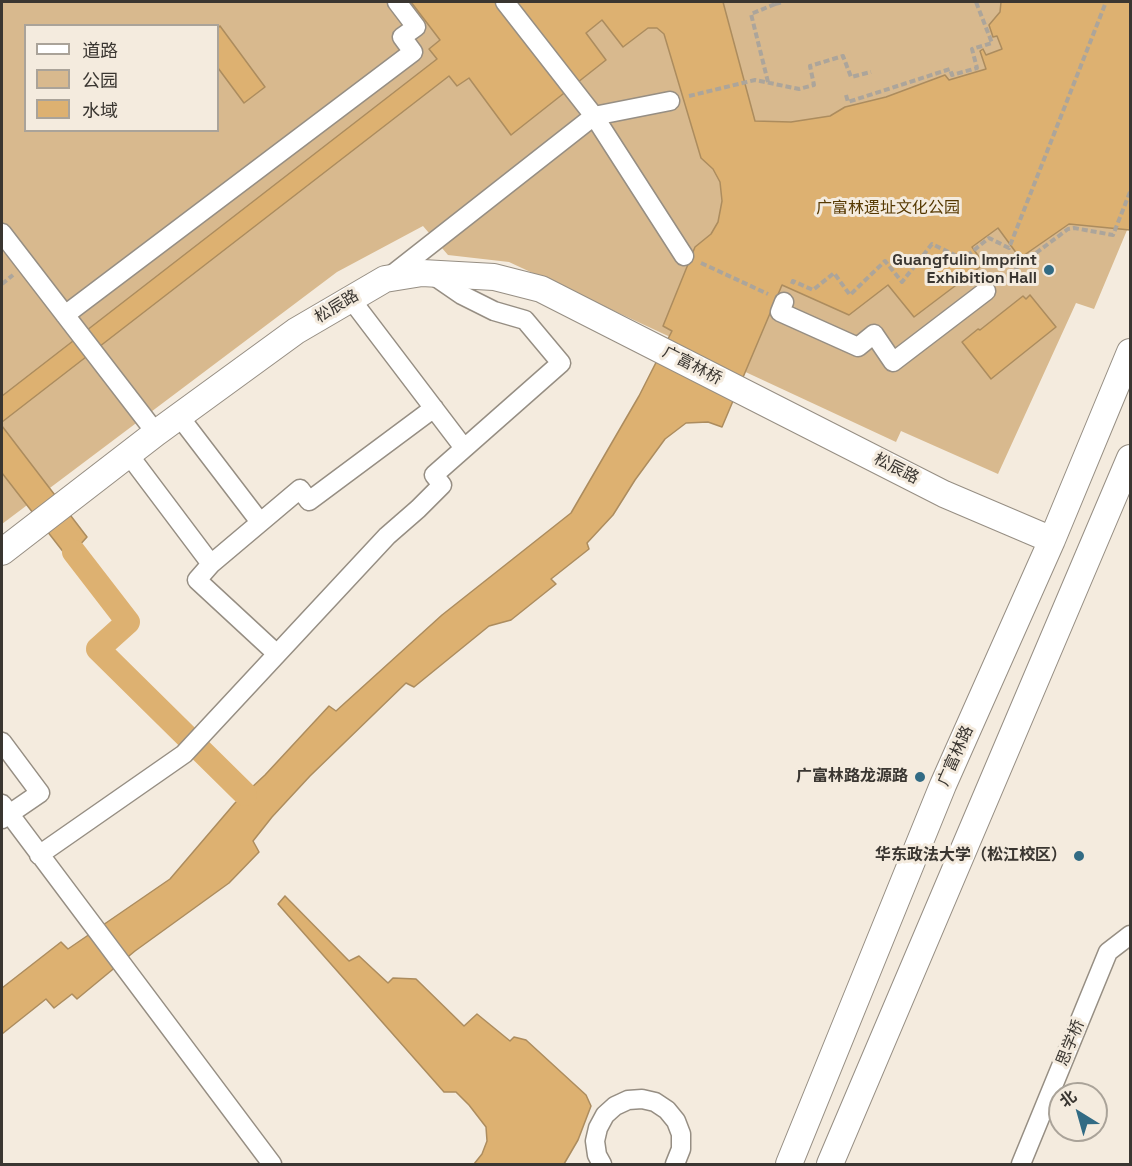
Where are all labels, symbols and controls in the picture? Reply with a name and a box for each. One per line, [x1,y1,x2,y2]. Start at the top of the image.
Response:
legend [24,24,219,132]
text: 道路 [82,39,118,62]
text: 公园 [82,69,118,92]
text: 水域 [82,99,118,122]
park label: 广富林遗址文化公园 [816,199,960,219]
place label: Guangfulin Imprint Exhibition Hall [892,251,1037,289]
marker: Guangfulin Imprint Exhibition Hall [1042,263,1056,277]
street label: 松辰路 [311,286,363,328]
street label: 广富林桥 [659,343,725,389]
street label: 松辰路 [870,450,922,488]
street label: 广富林路 [934,723,978,789]
place label: 广富林路龙源路 [796,767,908,787]
marker: 广富林路龙源路 [913,770,927,784]
place label: 华东政法大学（松江校区） [875,846,1067,866]
marker: 华东政法大学（松江校区） [1072,849,1086,863]
street label: 思学桥 [1053,1017,1089,1069]
north arrow [1048,1082,1108,1142]
text: 北 [1055,1086,1081,1112]

